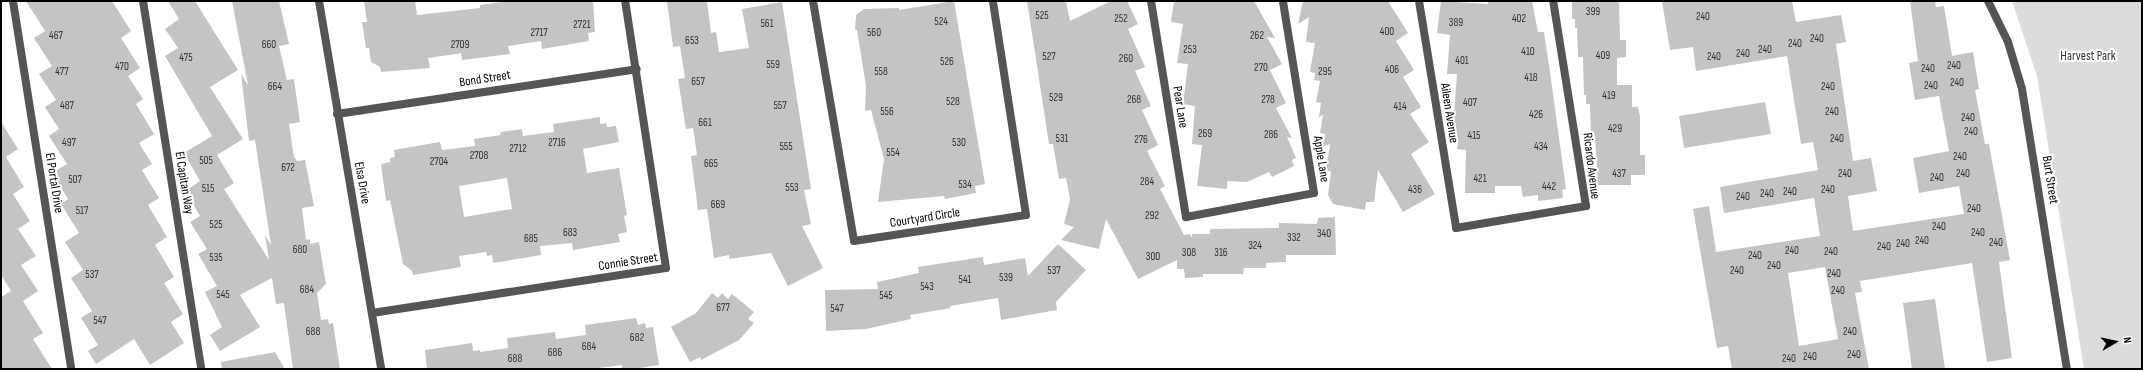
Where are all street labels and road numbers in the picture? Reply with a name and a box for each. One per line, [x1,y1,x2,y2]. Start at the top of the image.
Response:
street label: Bond Street [458,67,512,91]
street label: Aileen Avenue [1437,82,1461,144]
street label: Pear Lane [1169,85,1191,129]
street label: Ricardo Avenue [1579,132,1603,200]
street label: Apple Lane [1310,135,1332,183]
street label: El Capitan Way [171,151,197,215]
street label: El Portal Drive [42,152,66,214]
street label: Burt Street [2038,155,2062,205]
street label: Elsa Drive [351,161,373,205]
street label: Courtyard Circle [889,205,961,231]
street label: Connie Street [597,250,659,274]

